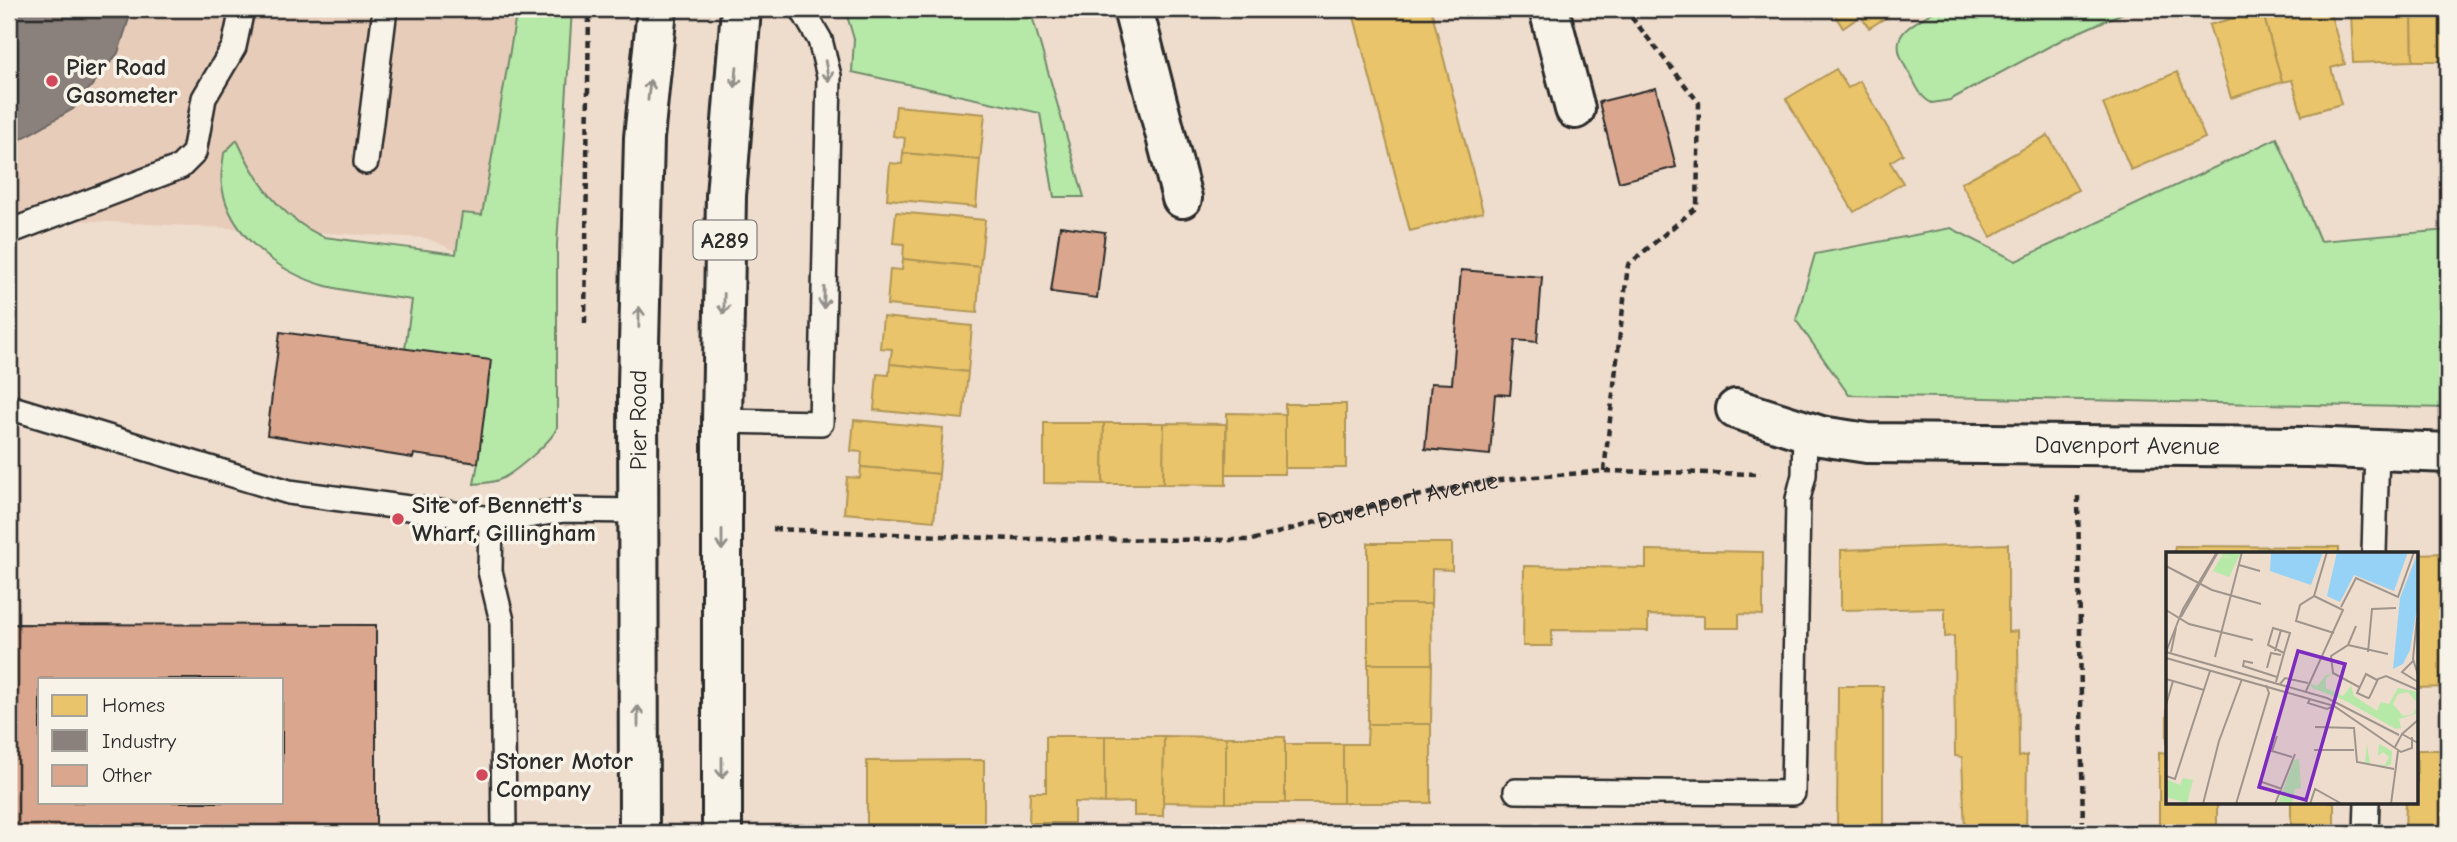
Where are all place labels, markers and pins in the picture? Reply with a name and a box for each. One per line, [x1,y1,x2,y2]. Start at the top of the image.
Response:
place label: Pier Road Gasometer [66,53,178,109]
marker: Pier Road Gasometer [44,73,60,89]
place label: Site of Bennett's Wharf, Gillingham [412,491,596,547]
marker: Site of Bennett's Wharf, Gillingham [390,511,406,527]
place label: Stoner Motor Company [496,747,633,803]
marker: Stoner Motor Company [474,767,490,783]

